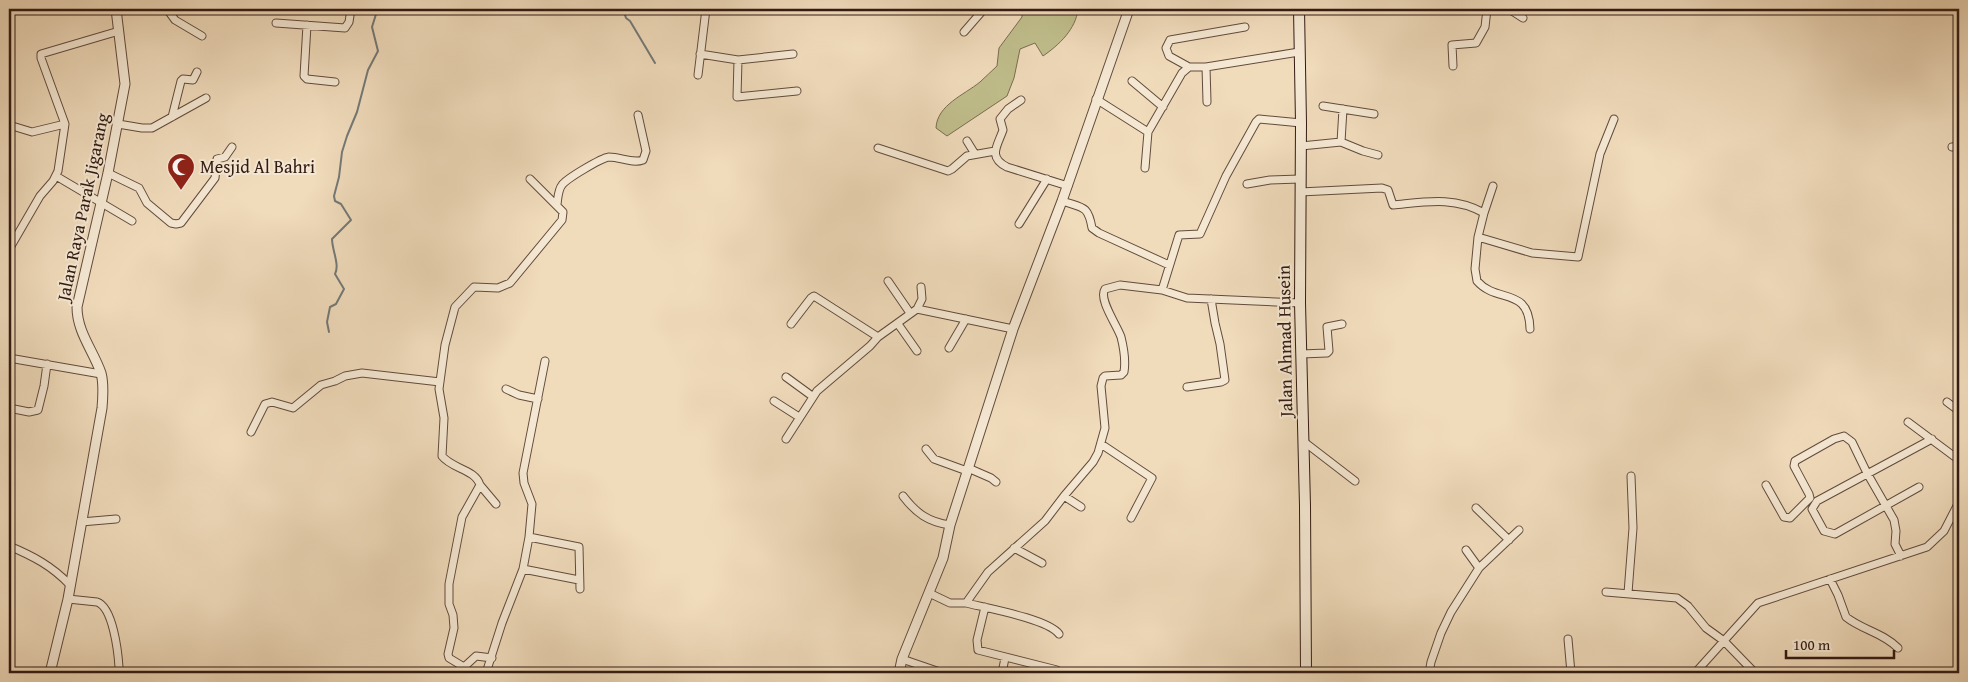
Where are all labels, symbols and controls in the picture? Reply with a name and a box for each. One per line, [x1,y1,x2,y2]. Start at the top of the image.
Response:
street label: Jalan Raya Parak Jigarang [49,110,116,306]
mosque icon: Mesjid Al Bahri [166,152,196,191]
place label: Mesjid Al Bahri [200,153,315,180]
street label: Jalan Ahmad Husein [1270,265,1299,419]
scale bar [1786,627,1893,659]
text: 100 m [1793,634,1831,655]

